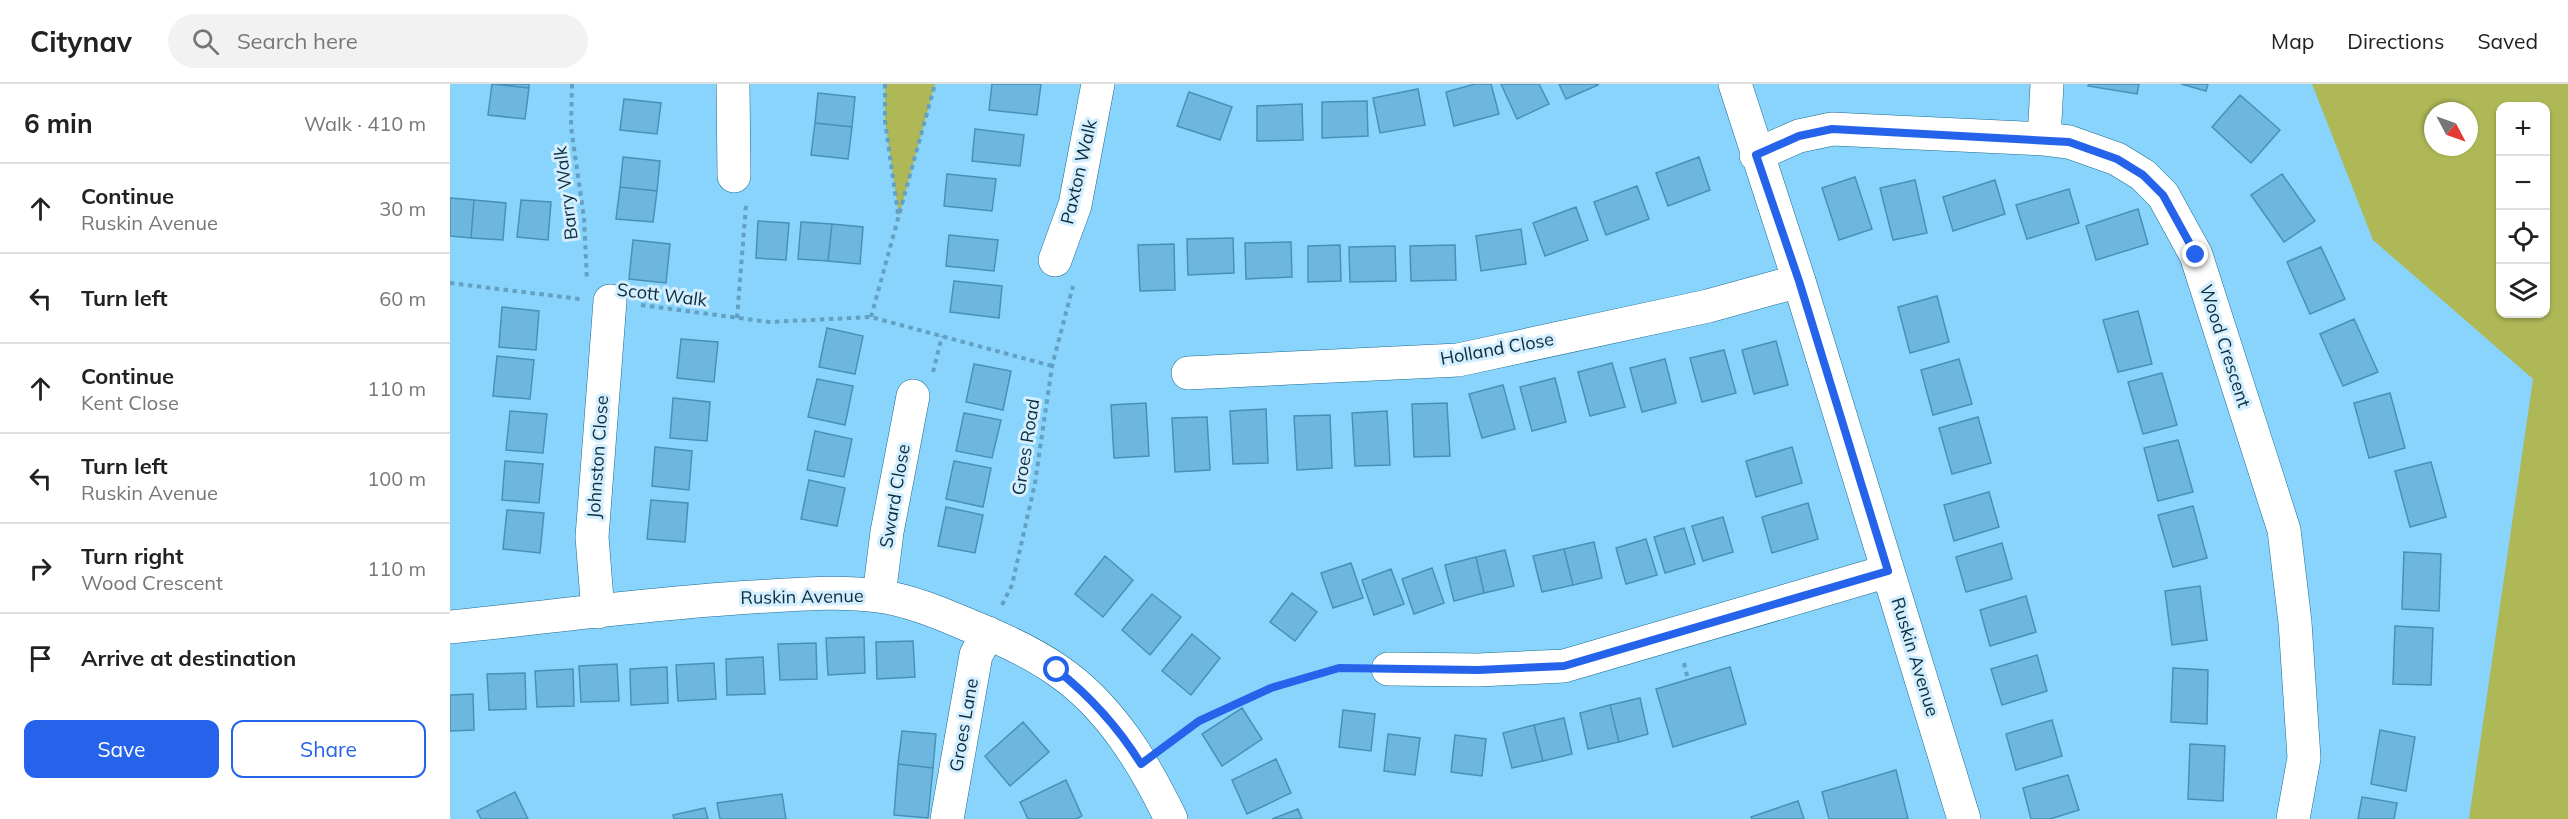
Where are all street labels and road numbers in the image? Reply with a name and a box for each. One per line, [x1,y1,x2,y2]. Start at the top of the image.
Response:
street label: Paxton Walk [1055,117,1102,227]
street label: Barry Walk [548,144,583,241]
street label: Scott Walk [616,278,709,312]
street label: Wood Crescent [2195,281,2256,410]
street label: Holland Close [1438,327,1556,370]
street label: Johnston Close [582,395,613,519]
street label: Groes Road [1007,397,1044,497]
street label: Sward Close [874,442,915,550]
street label: Ruskin Avenue [740,584,864,609]
street label: Ruskin Avenue [1886,595,1944,719]
street label: Groes Lane [944,677,983,773]

